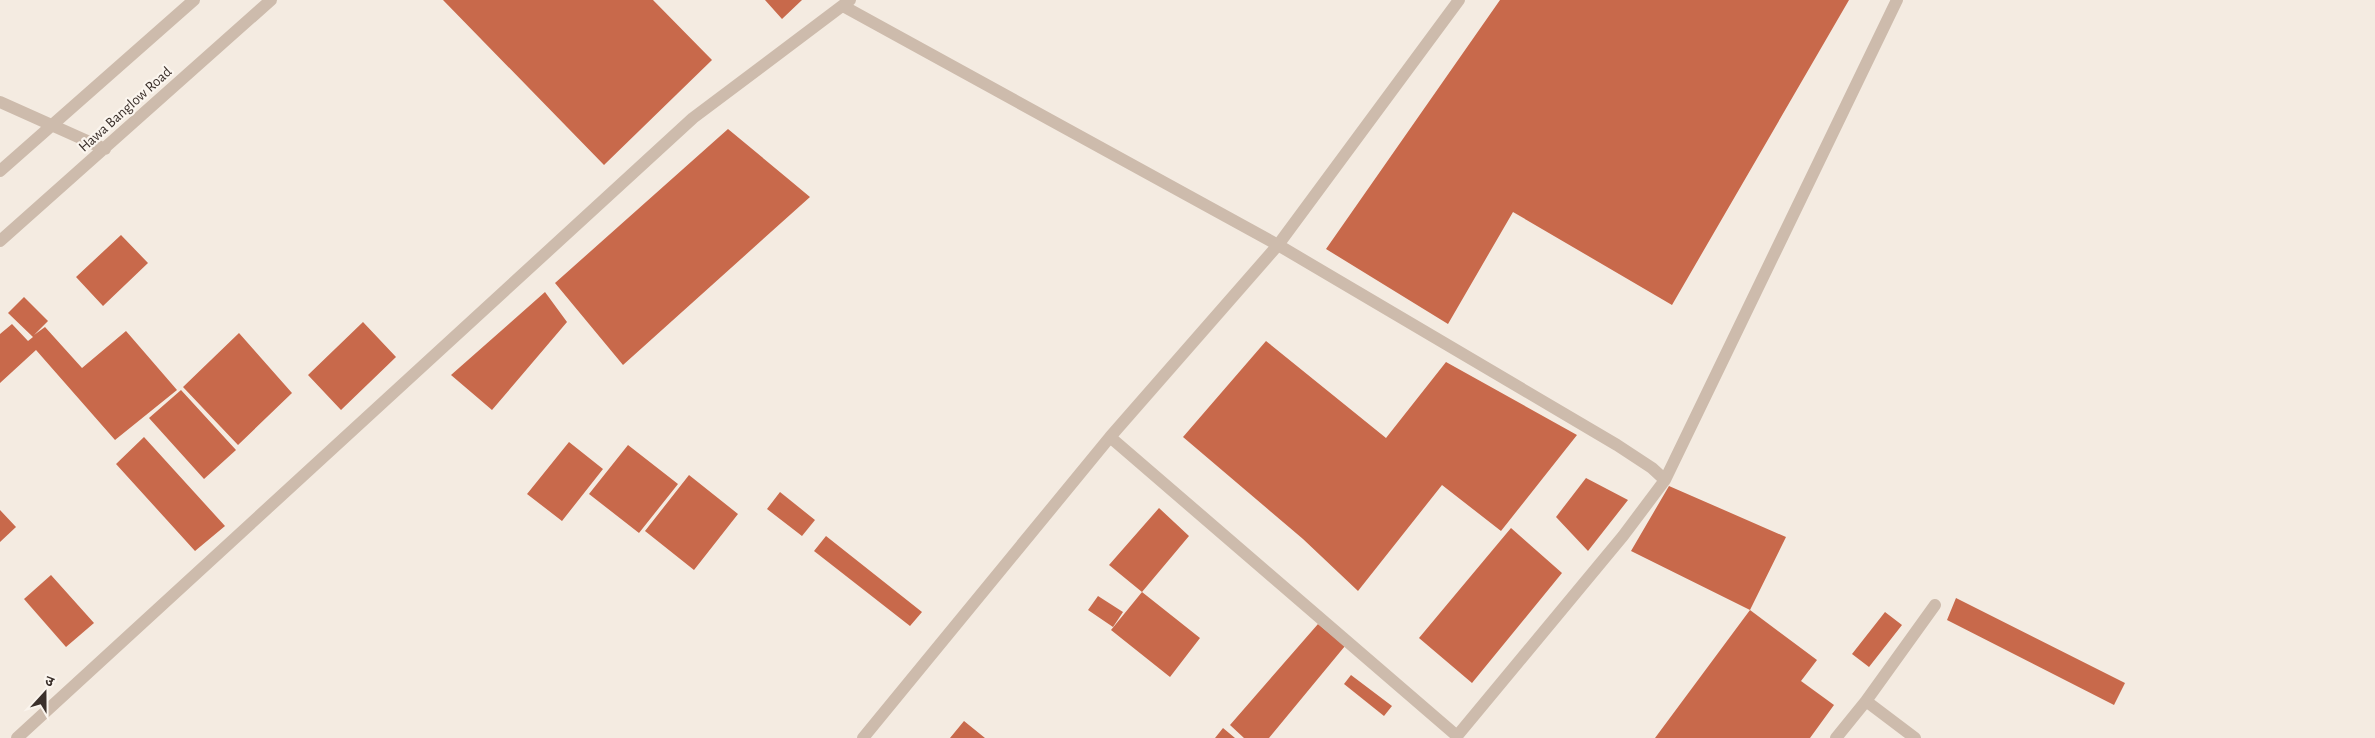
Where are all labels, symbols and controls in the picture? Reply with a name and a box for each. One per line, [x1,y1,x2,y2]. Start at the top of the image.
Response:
street label: Hawa Banglow Road [76,64,175,155]
north arrow [20,668,70,718]
text: उ [43,674,56,690]

